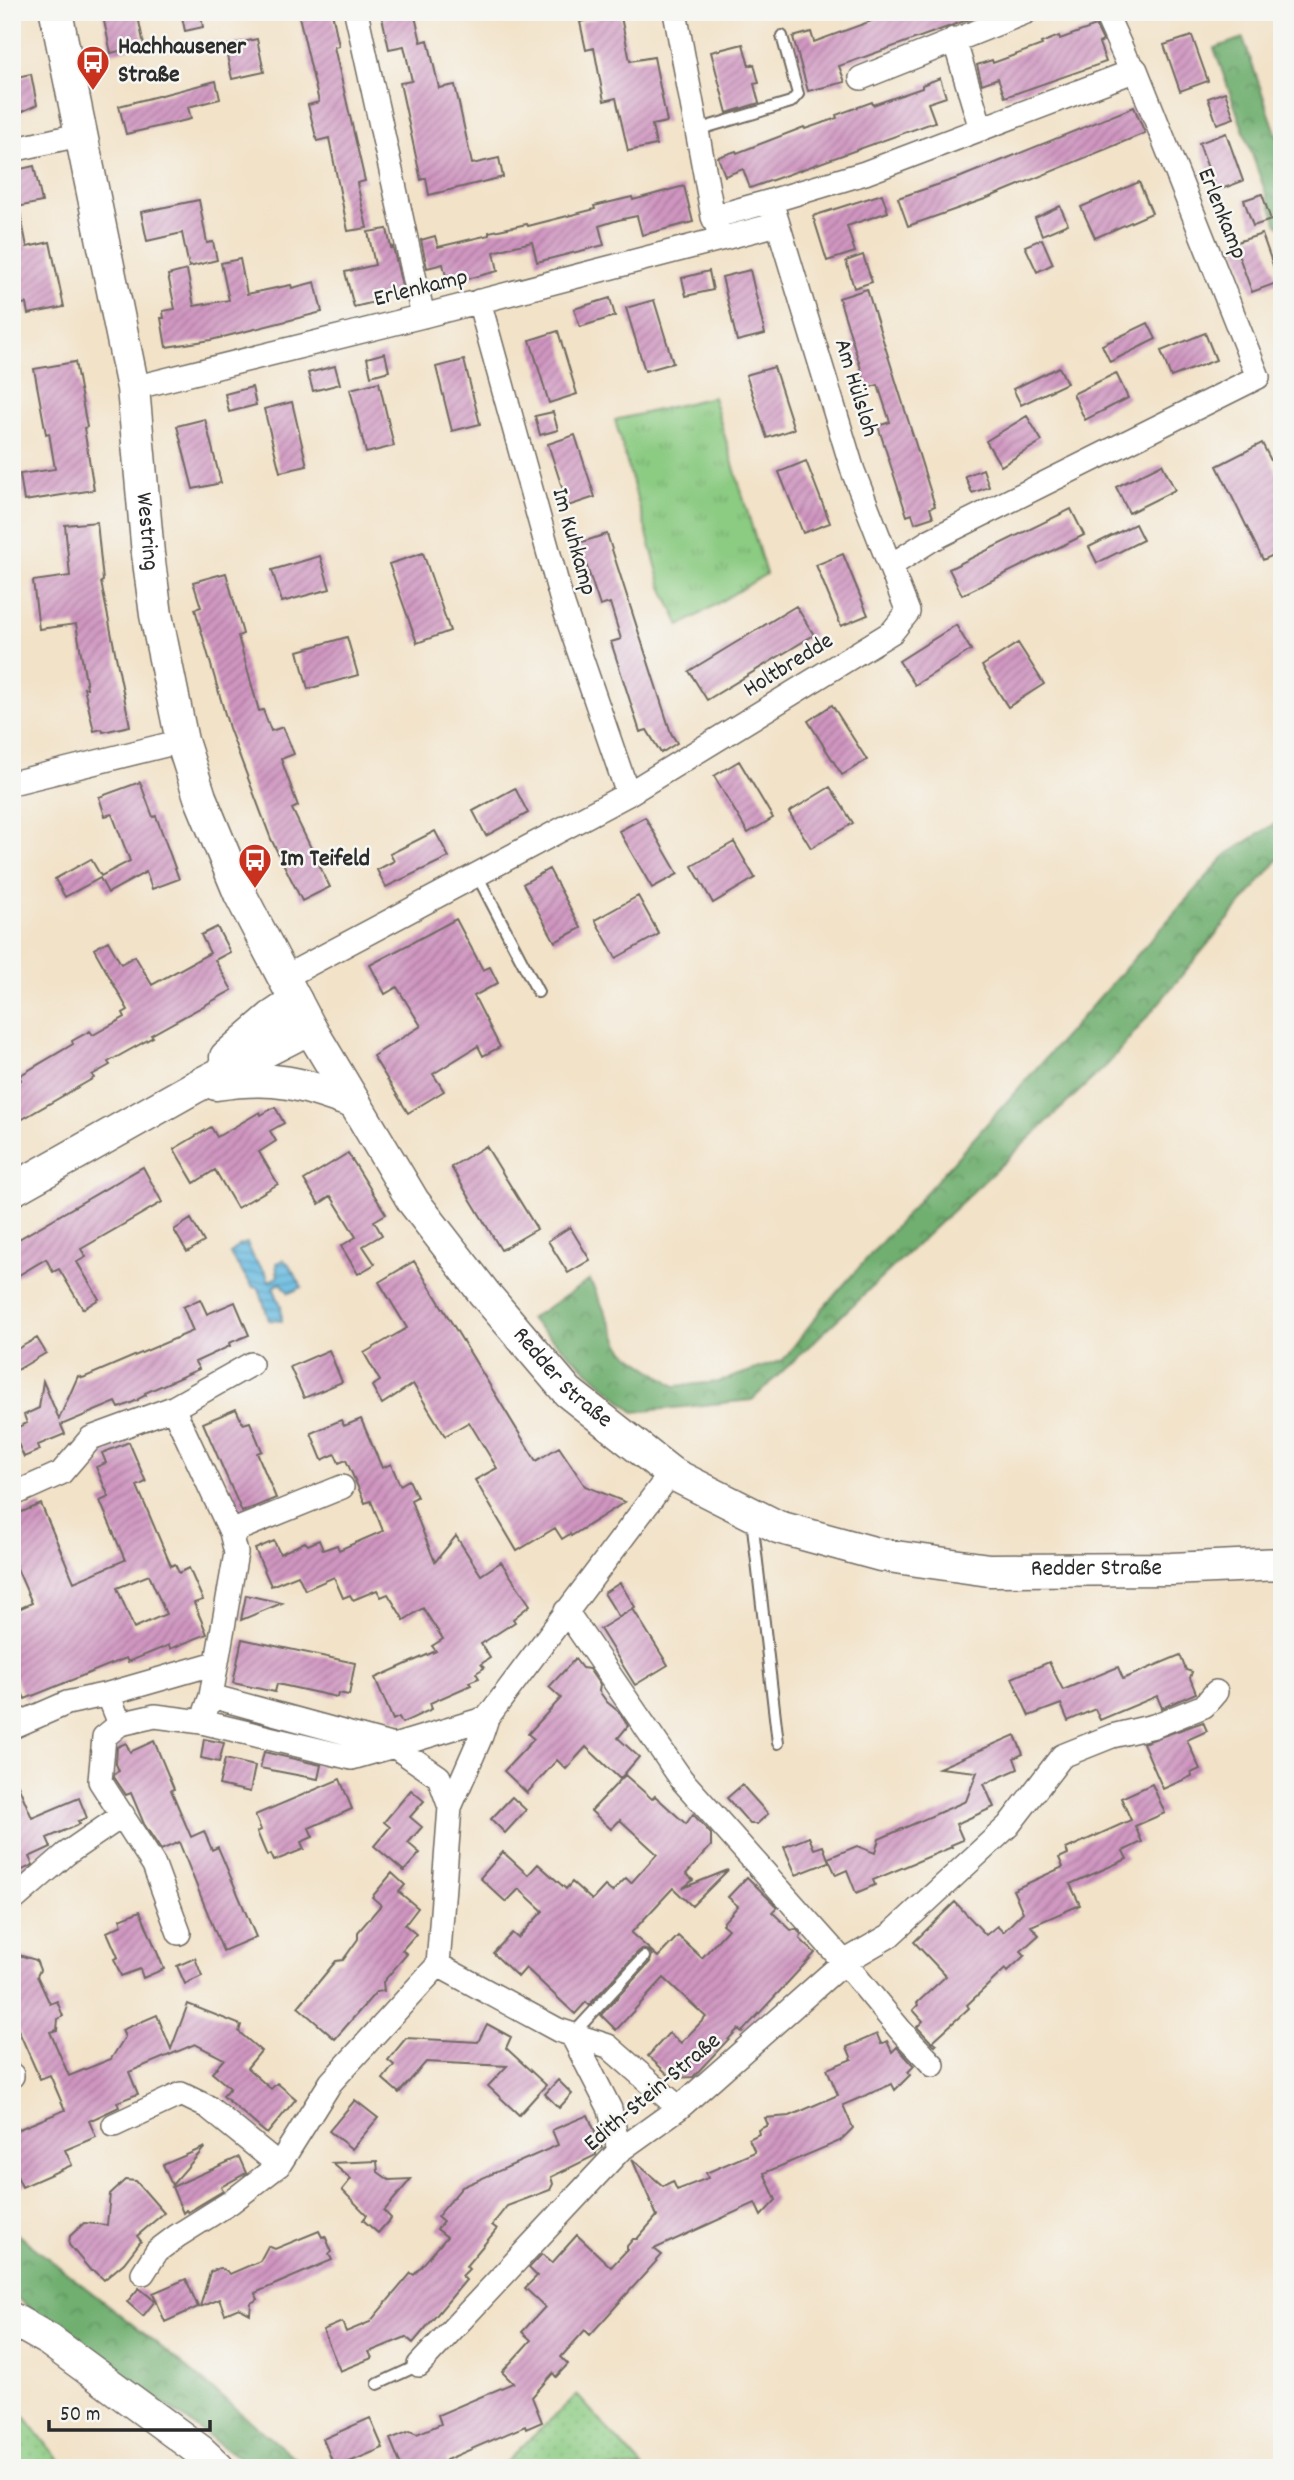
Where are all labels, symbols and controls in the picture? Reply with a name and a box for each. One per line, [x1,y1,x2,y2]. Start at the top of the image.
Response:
place label: Hachhausener Straße [118,31,247,93]
bus stop icon: Hachhausener Straße [74,43,112,92]
street label: Erlenkamp [1187,163,1255,265]
street label: Erlenkamp [370,261,472,317]
street label: Am Hülsloh [824,335,886,441]
street label: Im Kuhkamp [541,484,605,600]
street label: Westring [126,491,167,573]
street label: Holtbredde [737,625,841,707]
bus stop icon: Im Teifeld [236,841,274,890]
place label: Im Teifeld [280,843,370,877]
street label: Redder Straße [504,1320,619,1437]
street label: Redder Straße [1031,1552,1162,1587]
street label: Edith-Stein-Straße [577,2025,729,2161]
scale bar [49,2389,210,2433]
text: 50 m [60,2401,100,2431]

